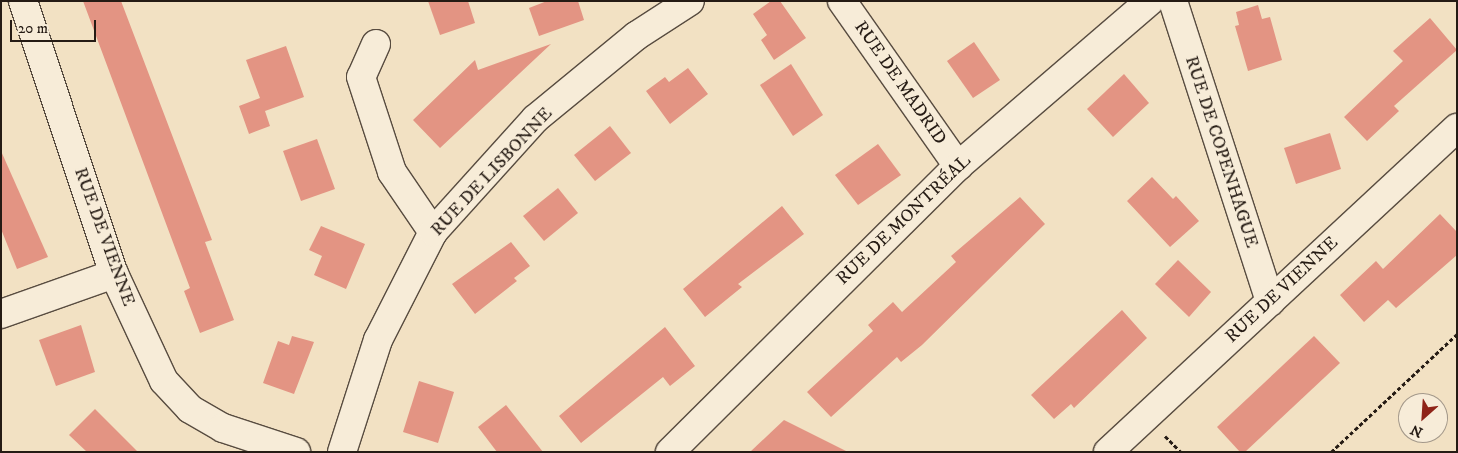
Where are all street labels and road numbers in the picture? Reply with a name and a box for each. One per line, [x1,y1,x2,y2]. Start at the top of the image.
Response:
street label: RUE DE MADRID [849,17,951,149]
street label: RUE DE COPENHAGUE [1180,53,1262,251]
street label: RUE DE LISBONNE [427,103,557,241]
street label: RUE DE MONTRÉAL [832,150,976,290]
street label: RUE DE VIENNE [69,165,139,309]
street label: RUE DE VIENNE [1221,232,1343,348]

